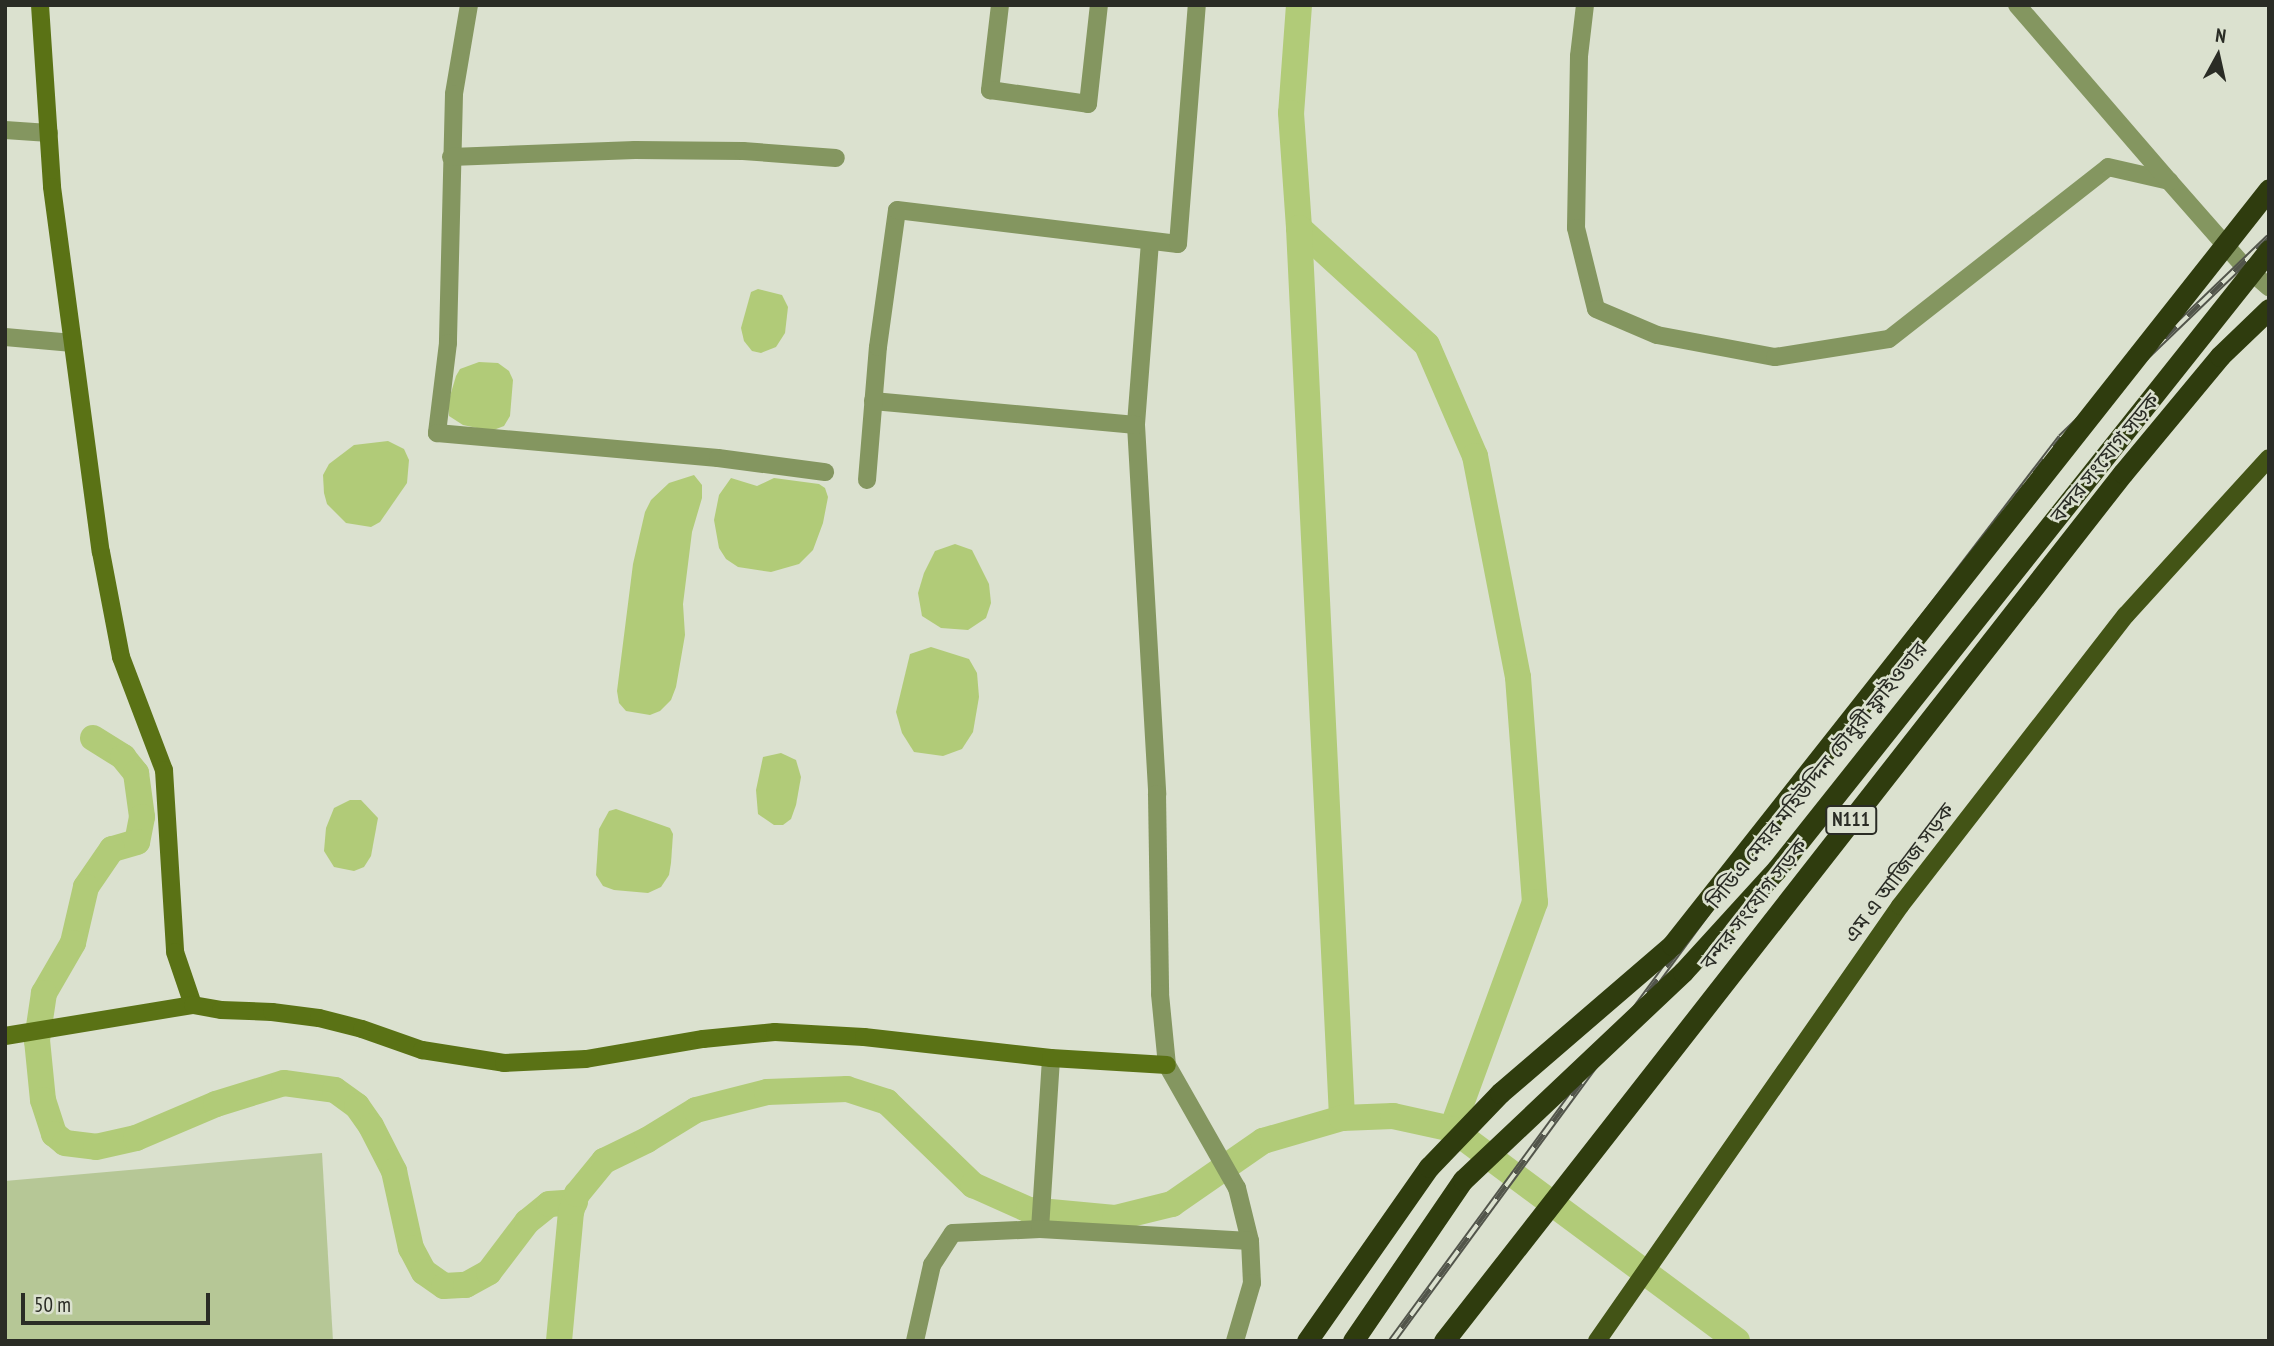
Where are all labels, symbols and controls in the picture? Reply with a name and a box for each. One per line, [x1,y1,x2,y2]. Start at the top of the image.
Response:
north arrow [2183,21,2253,91]
text: N [2214,23,2228,48]
street label: বন্দর সংযোগ সড়ক [2045,388,2165,528]
street label: সিডিএ মেয়র মহিউদ্দিন চৌধুরী ফ্লাইওভার [1701,636,1933,914]
street label: এম এ আজিজ সড়ক [1838,798,1960,948]
road number: N111 [1825,804,1877,835]
street label: বন্দর সংযোগ সড়ক [1695,834,1813,974]
scale bar [24,1280,214,1324]
text: 50 m [34,1291,71,1318]

